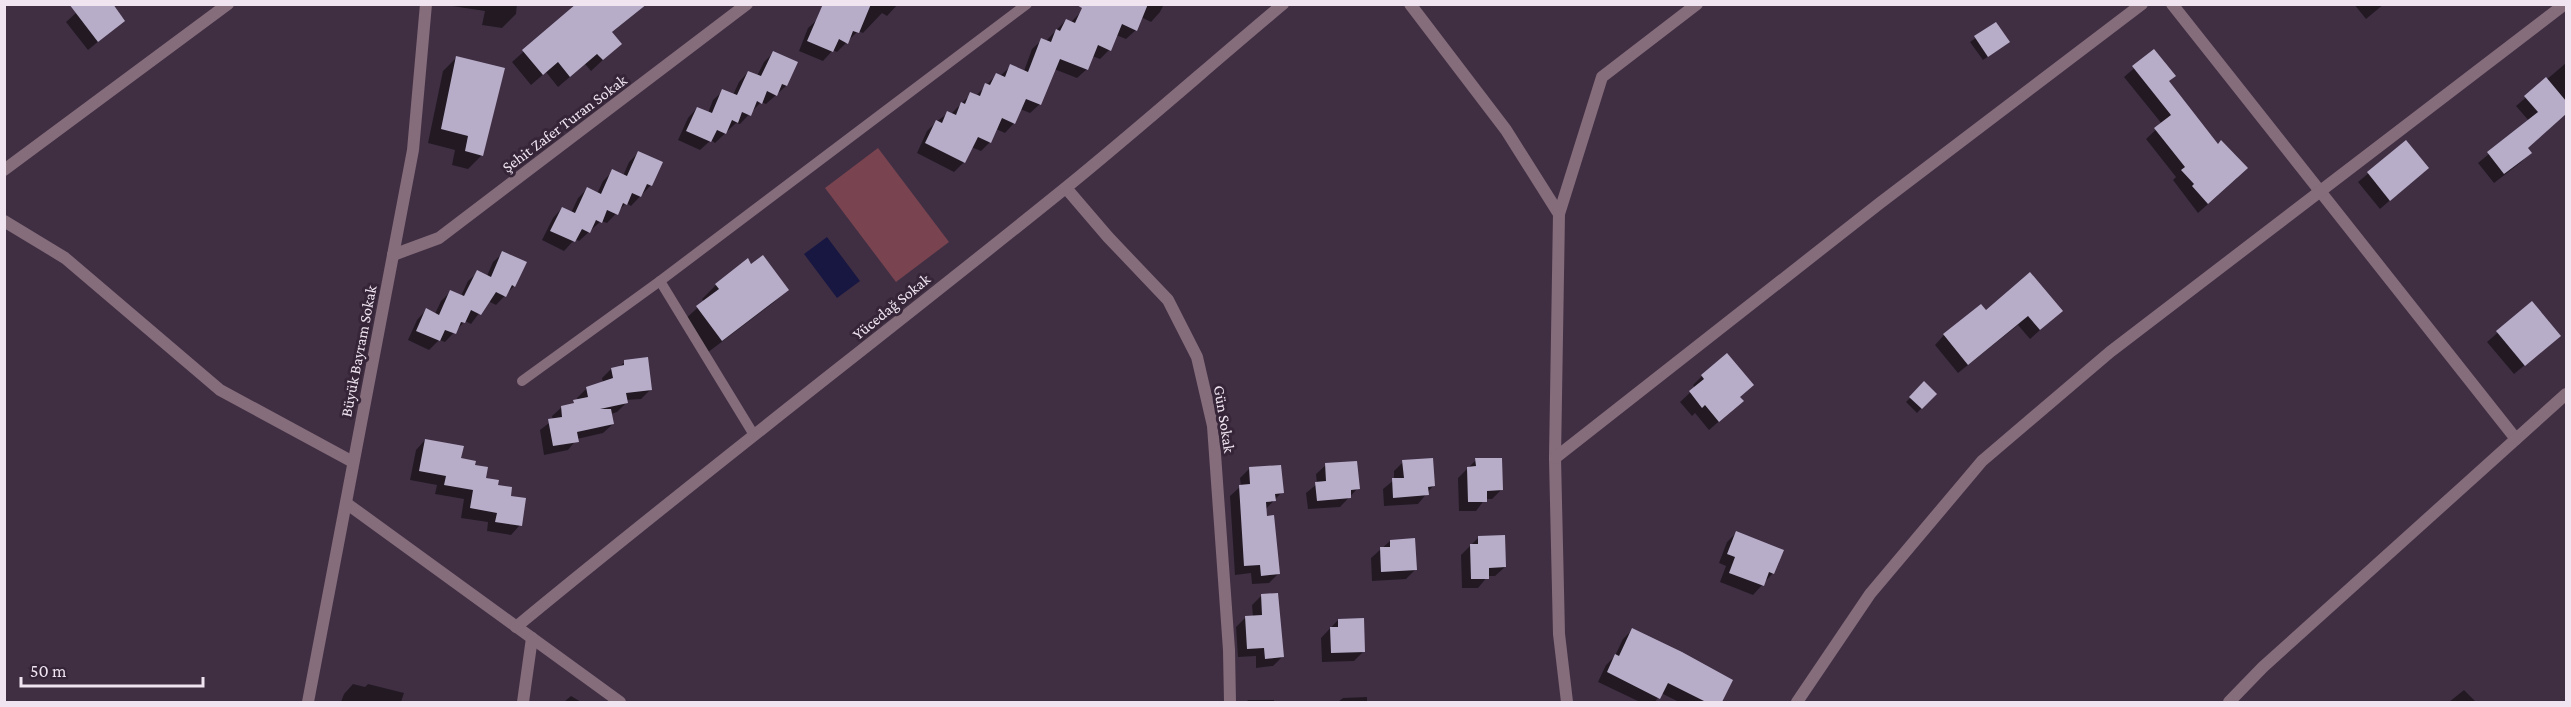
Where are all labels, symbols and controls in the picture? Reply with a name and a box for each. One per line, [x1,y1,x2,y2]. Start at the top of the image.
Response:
street label: Şehit Zafer Turan Sokak [499,71,631,176]
street label: Yücedağ Sokak [849,270,934,343]
street label: Büyük Bayram Sokak [337,283,381,419]
street label: Gün Sokak [1211,384,1238,454]
scale bar [21,650,202,688]
text: 50 m [30,661,67,681]

